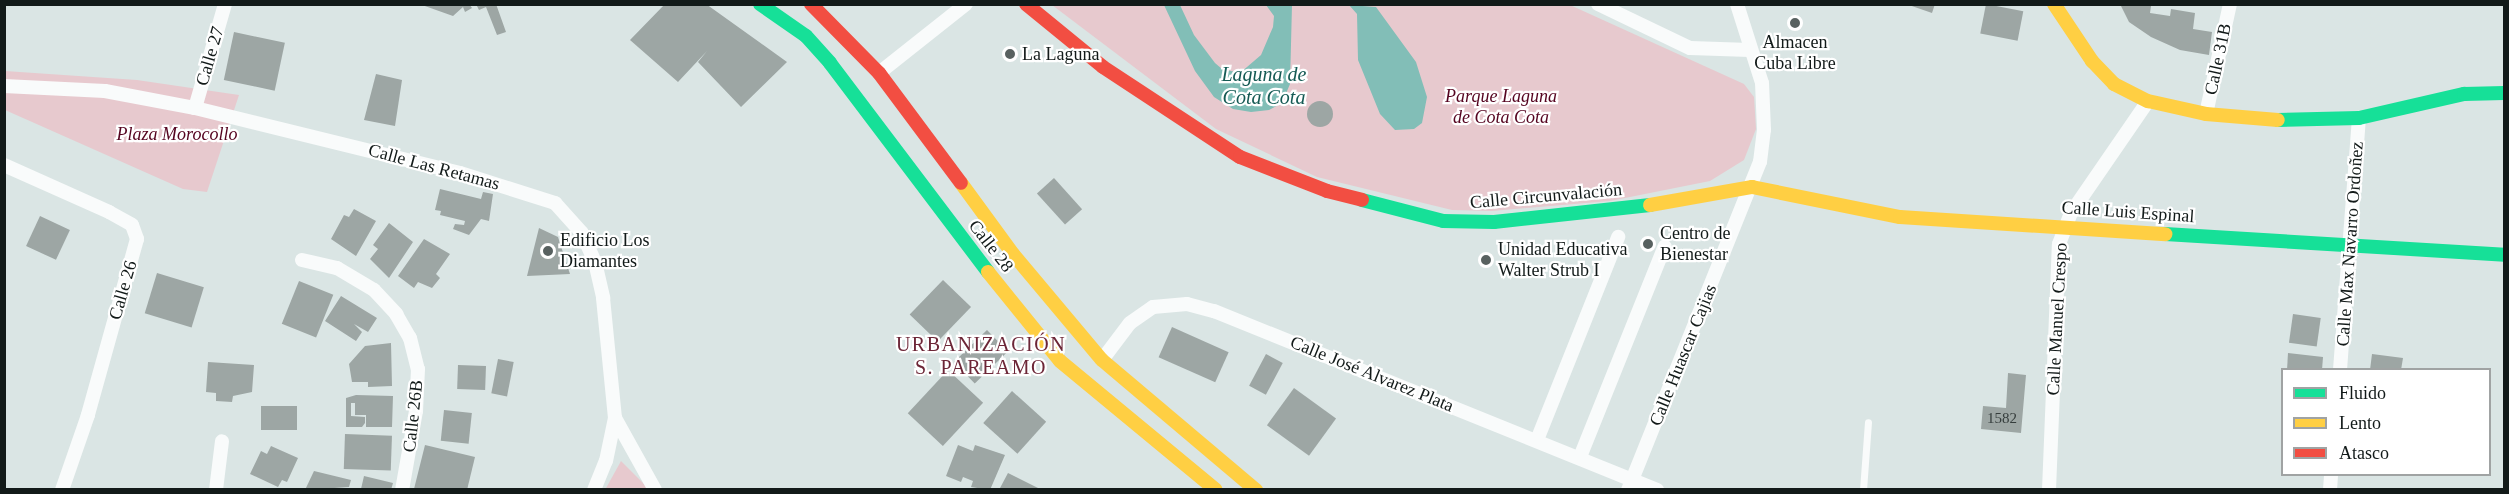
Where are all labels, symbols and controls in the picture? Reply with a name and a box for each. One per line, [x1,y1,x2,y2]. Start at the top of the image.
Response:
marker: Almacen Cuba Libre [1788,16,1802,30]
street label: Calle 31B [2200,21,2236,97]
street label: Calle 27 [191,24,229,88]
place label: Almacen Cuba Libre [1754,32,1836,74]
place label: La Laguna [1022,43,1099,65]
marker: La Laguna [1003,47,1017,61]
water label: Laguna de Cota Cota [1222,63,1306,110]
park label: Parque Laguna de Cota Cota [1445,86,1557,128]
park label: Plaza Morocollo [117,123,237,145]
street label: Calle Las Retamas [366,139,502,195]
street label: Calle Max Navarro Ordoñez [2332,141,2368,347]
street label: Calle Circunvalación [1469,179,1623,213]
street label: Calle Luis Espinal [2061,197,2195,227]
street label: Calle 28 [964,216,1018,276]
place label: Centro de Bienestar [1660,223,1730,266]
place label: Edificio Los Diamantes [560,230,649,272]
marker: Centro de Bienestar [1641,237,1655,251]
place label: Unidad Educativa Walter Strub I [1498,239,1627,282]
street label: Calle Manuel Crespo [2042,242,2072,396]
marker: Edificio Los Diamantes [541,244,555,258]
marker: Unidad Educativa Walter Strub I [1479,253,1493,267]
street label: Calle 26 [104,258,142,322]
street label: Calle Huascar Cajias [1645,281,1721,429]
street label: Calle José Alvarez Plata [1287,331,1457,417]
district label: URBANIZACIÓN S. PAREAMO [896,332,1066,379]
legend [2281,368,2491,476]
street label: Calle 26B [398,379,428,453]
text: Fluido [2339,383,2386,403]
house number: 1582 [1987,410,2017,428]
text: Lento [2339,413,2381,433]
text: Atasco [2339,443,2389,463]

